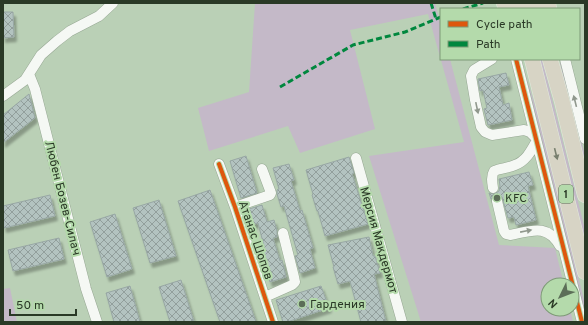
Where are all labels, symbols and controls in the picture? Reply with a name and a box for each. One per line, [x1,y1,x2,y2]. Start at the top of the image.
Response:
legend [440,8,580,60]
text: Cycle path [476,17,533,33]
text: Path [476,37,501,53]
one-way arrow [572,95,578,108]
one-way arrow [474,102,480,114]
street label: Любен Бозев-Силач [40,139,84,257]
one-way arrow [553,147,559,160]
street label: Мерсия Макдермот [355,185,401,296]
road number: 1 [559,185,573,203]
place label: KFC [505,191,527,207]
marker: KFC [492,193,502,203]
street label: Атанас Шопов [234,199,276,282]
one-way arrow [520,228,532,234]
north arrow [540,277,580,317]
scale bar [10,291,76,317]
text: N [546,295,561,311]
place label: Гардения [310,297,365,313]
text: 50 m [16,298,44,314]
marker: Гардения [297,299,307,309]

